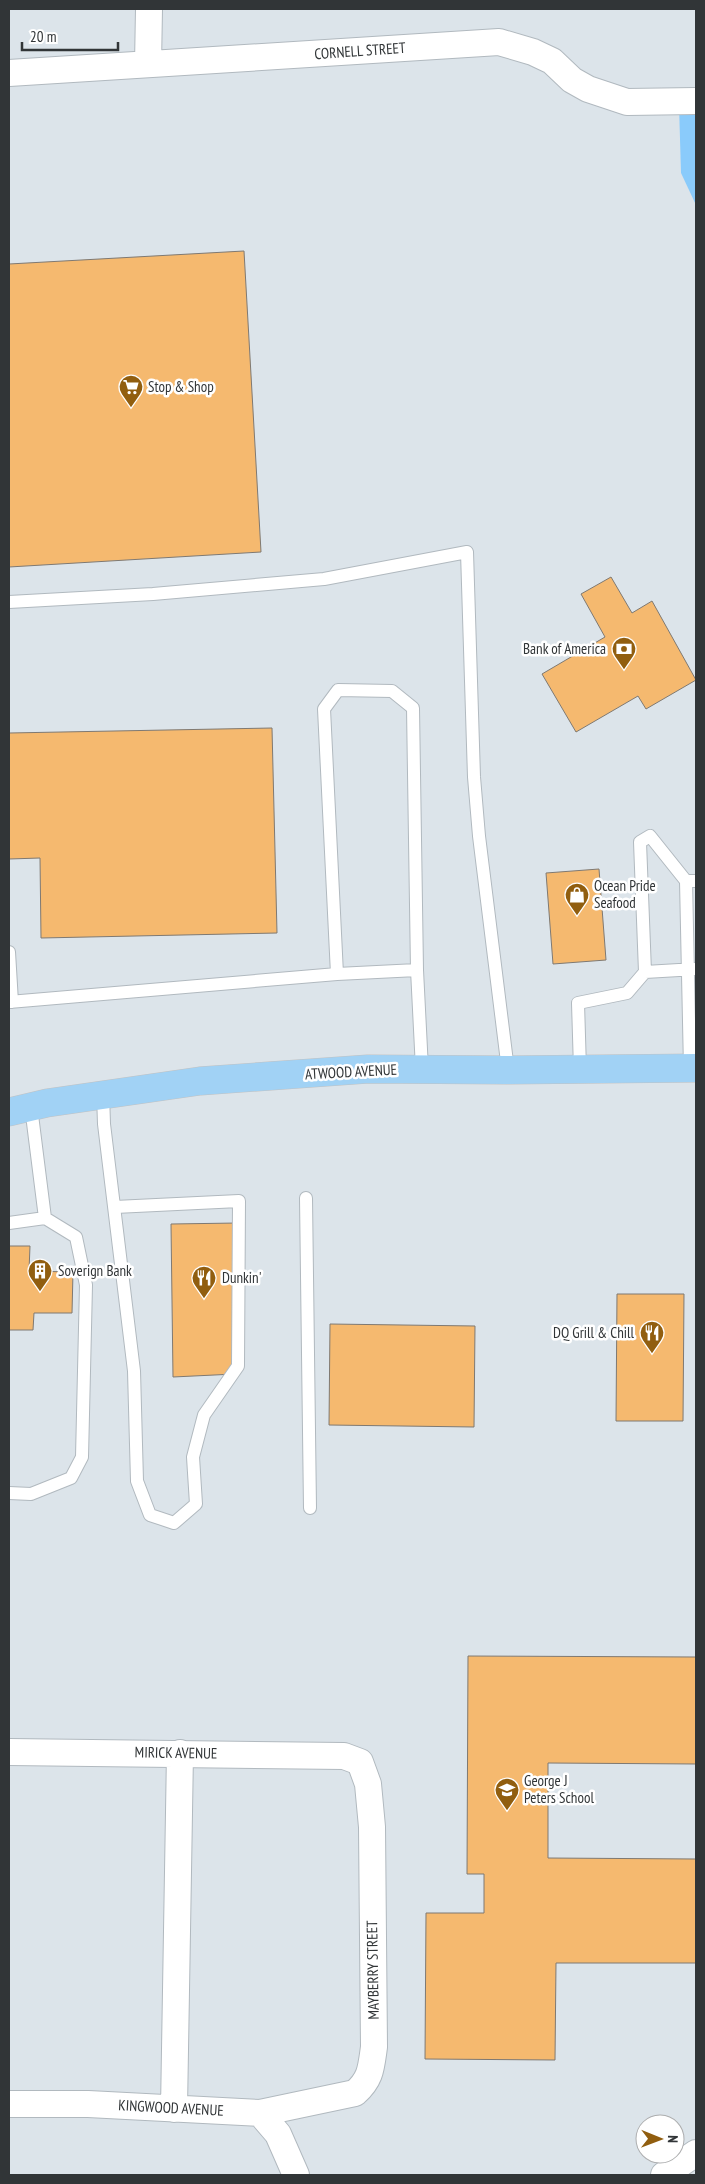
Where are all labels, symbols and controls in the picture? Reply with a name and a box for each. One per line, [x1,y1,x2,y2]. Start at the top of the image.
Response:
scale bar [22,20,119,52]
text: 20 m [30,27,56,46]
street label: CORNELL STREET [314,38,407,63]
supermarket icon: Stop & Shop [118,374,144,408]
place label: Stop & Shop [148,377,214,396]
bank icon: Bank of America [611,636,637,670]
place label: Bank of America [523,639,606,658]
place label: Ocean Pride Seafood [594,876,656,912]
shop icon: Ocean Pride Seafood [564,882,590,916]
street label: ATWOOD AVENUE [305,1060,397,1083]
building icon: Soverign Bank [27,1258,53,1292]
place label: Soverign Bank [58,1261,132,1280]
restaurant icon: Dunkin' [191,1265,217,1299]
place label: Dunkin' [222,1268,262,1287]
restaurant icon: DQ Grill & Chill [639,1320,665,1354]
place label: DQ Grill & Chill [553,1323,634,1342]
street label: MIRICK AVENUE [135,1742,217,1763]
place label: George J Peters School [524,1771,594,1807]
school or university icon: George J Peters School [494,1777,520,1811]
street label: MAYBERRY STREET [362,1920,383,2020]
street label: KINGWOOD AVENUE [118,2095,224,2120]
north arrow [635,2114,685,2164]
text: N [664,2135,682,2143]

